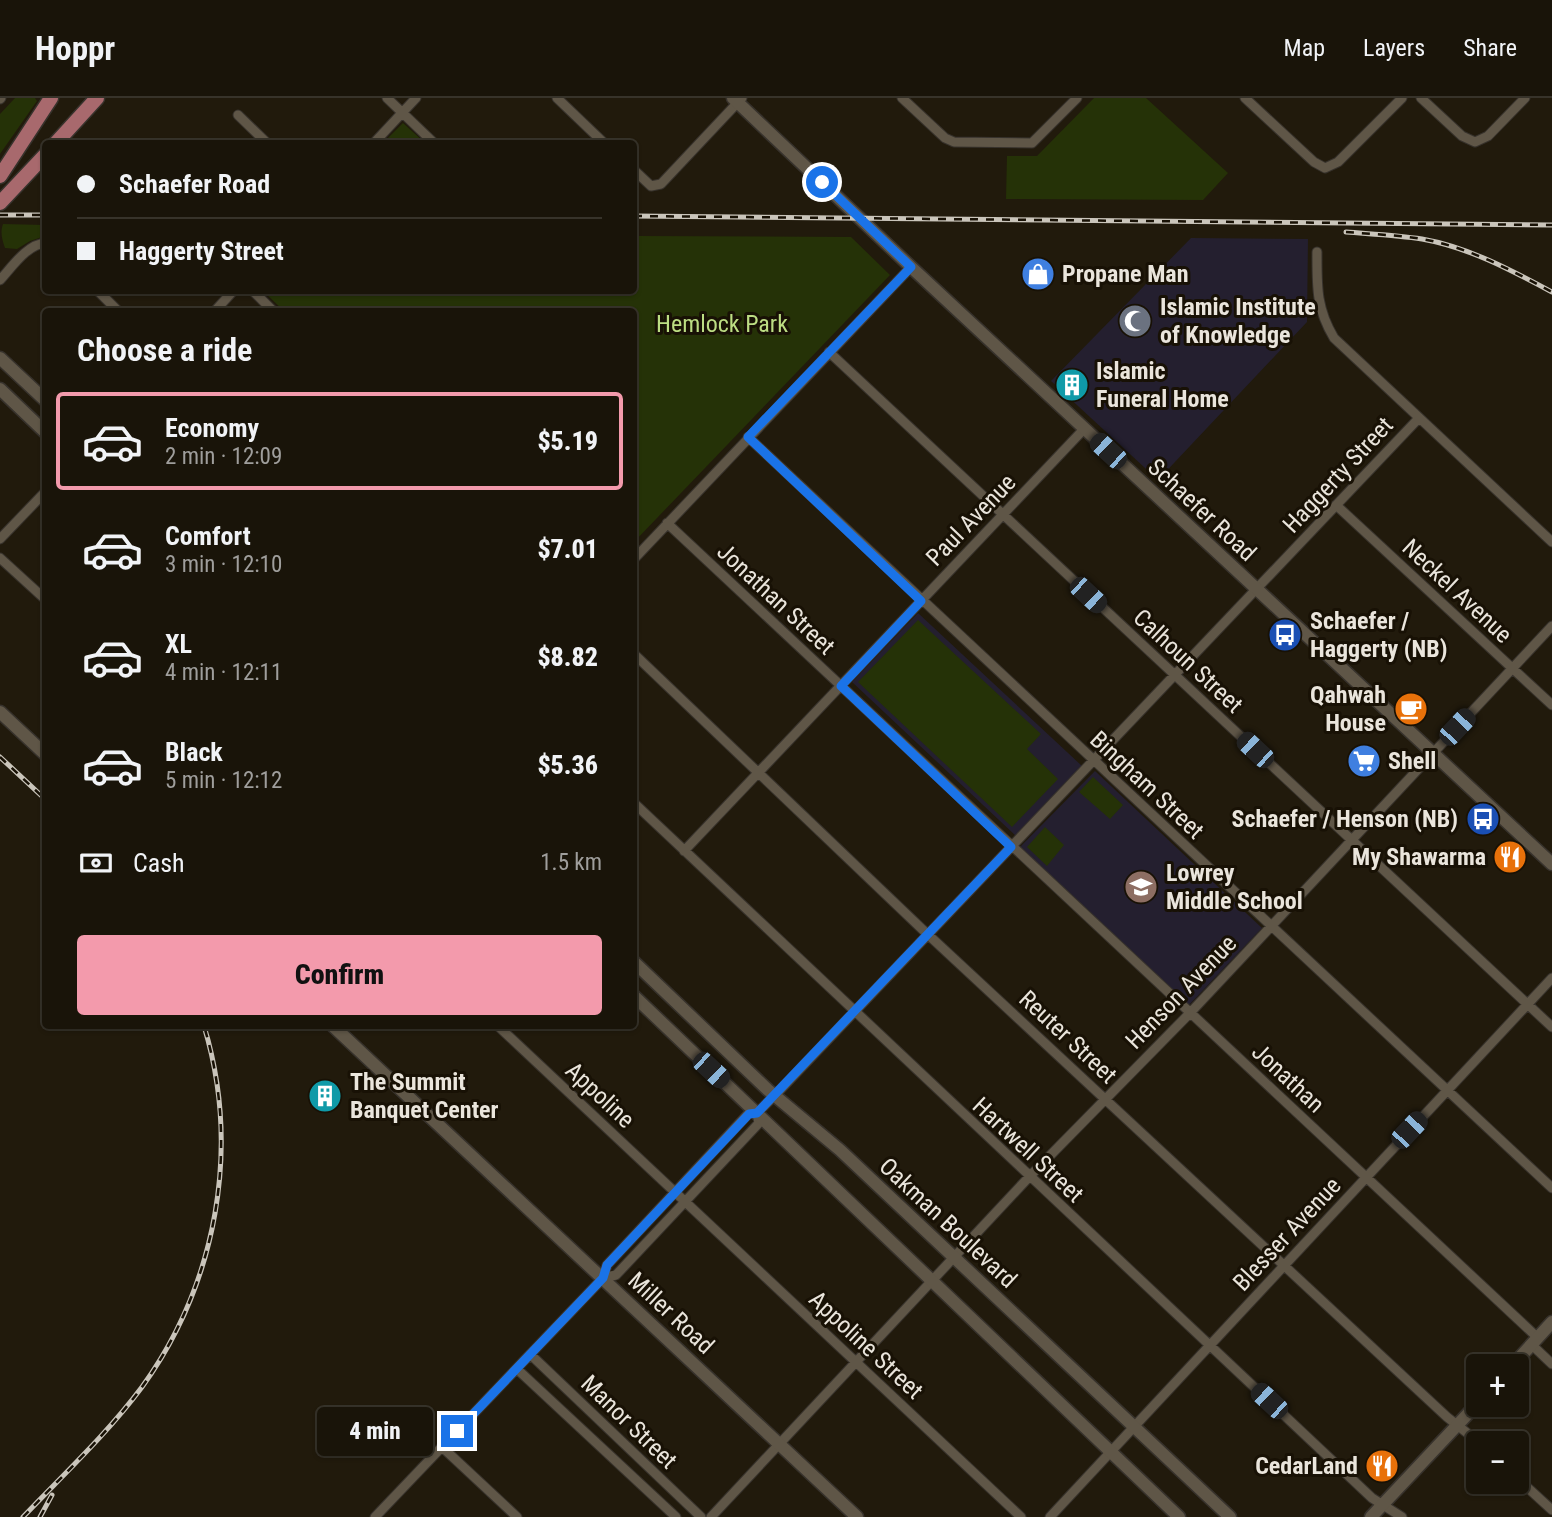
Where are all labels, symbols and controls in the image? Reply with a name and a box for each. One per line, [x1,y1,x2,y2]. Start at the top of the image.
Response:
text: Hoppr [35,29,115,68]
text: Map [1284,34,1325,62]
text: Layers [1363,34,1425,62]
text: Share [1463,34,1517,62]
route start [806,166,838,198]
text: Schaefer Road [119,169,270,199]
text: Haggerty Street [119,236,284,266]
shop icon: Propane Man [1019,255,1057,293]
place label: Propane Man [1062,260,1188,288]
place label: Islamic Institute of Knowledge [1160,293,1316,349]
mosque icon: Islamic Institute of Knowledge [1116,302,1154,340]
park label: Hemlock Park [656,310,788,338]
text: Choose a ride [77,331,252,369]
place label: Islamic Funeral Home [1096,357,1229,413]
building icon: Islamic Funeral Home [1053,366,1091,404]
icon: car [81,410,144,473]
street label: Haggerty Street [1277,411,1399,539]
text: Economy [165,413,259,443]
text: $5.19 [537,426,598,456]
car [1086,429,1131,473]
text: 2 min · 12:09 [165,443,282,470]
street label: Schaefer Road [1142,453,1262,567]
street label: Paul Avenue [921,468,1021,572]
icon: car [81,518,144,581]
text: Comfort [165,521,251,551]
street label: Neckel Avenue [1397,533,1517,649]
text: $7.01 [537,534,598,564]
street label: Jonathan Street [711,537,841,661]
text: 3 min · 12:10 [165,551,282,578]
car [1066,573,1111,617]
street label: Calhoun Street [1128,603,1248,719]
place label: Schaefer / Haggerty (NB) [1310,607,1447,663]
bus stop icon: Schaefer / Haggerty (NB) [1266,616,1304,654]
icon: car [81,626,144,689]
text: XL [165,629,192,659]
text: $8.82 [537,642,598,672]
text: 4 min · 12:11 [165,659,282,686]
place label: Qahwah House [1310,681,1386,737]
cafe icon: Qahwah House [1392,690,1430,728]
car [1435,704,1480,750]
street label: Bingham Street [1084,725,1210,845]
car [1233,728,1278,772]
icon: car [81,734,144,797]
text: Black [165,737,223,767]
supermarket icon: Shell [1345,742,1383,780]
place label: Shell [1388,747,1436,775]
text: $5.36 [537,750,598,780]
text: 5 min · 12:12 [165,767,282,794]
bus stop icon: Schaefer / Henson (NB) [1464,800,1502,838]
place label: Schaefer / Henson (NB) [1231,805,1458,833]
restaurant icon: My Shawarma [1491,838,1529,876]
place label: My Shawarma [1352,843,1486,871]
icon: cash [77,844,115,882]
text: Cash [133,848,185,878]
text: 1.5 km [540,849,602,876]
place label: Lowrey Middle School [1166,859,1303,915]
school or university icon: Lowrey Middle School [1122,868,1160,906]
street label: Henson Avenue [1120,929,1242,1055]
button: Confirm [77,935,602,1015]
street label: Reuter Street [1013,985,1123,1089]
street label: Jonathan [1246,1038,1330,1118]
car [689,1048,734,1092]
street label: Appoline [560,1056,640,1134]
place label: The Summit Banquet Center [350,1068,499,1124]
building icon: The Summit Banquet Center [306,1077,344,1115]
street label: Hartwell Street [967,1092,1089,1208]
car [1387,1107,1432,1153]
street label: Oakman Boulevard [874,1152,1022,1294]
street label: Blesser Avenue [1227,1171,1347,1297]
street label: Miller Road [622,1266,720,1360]
street label: Appoline Street [803,1285,929,1405]
map controls [1466,1354,1529,1494]
button: + [1466,1354,1529,1417]
street label: Manor Street [575,1369,683,1475]
car [1247,1379,1292,1423]
callout: 4 min [317,1406,433,1456]
route end [441,1415,473,1447]
text: 4 min [349,1418,401,1445]
button: − [1466,1431,1529,1494]
restaurant icon: CedarLand [1363,1447,1401,1485]
place label: CedarLand [1255,1452,1358,1480]

